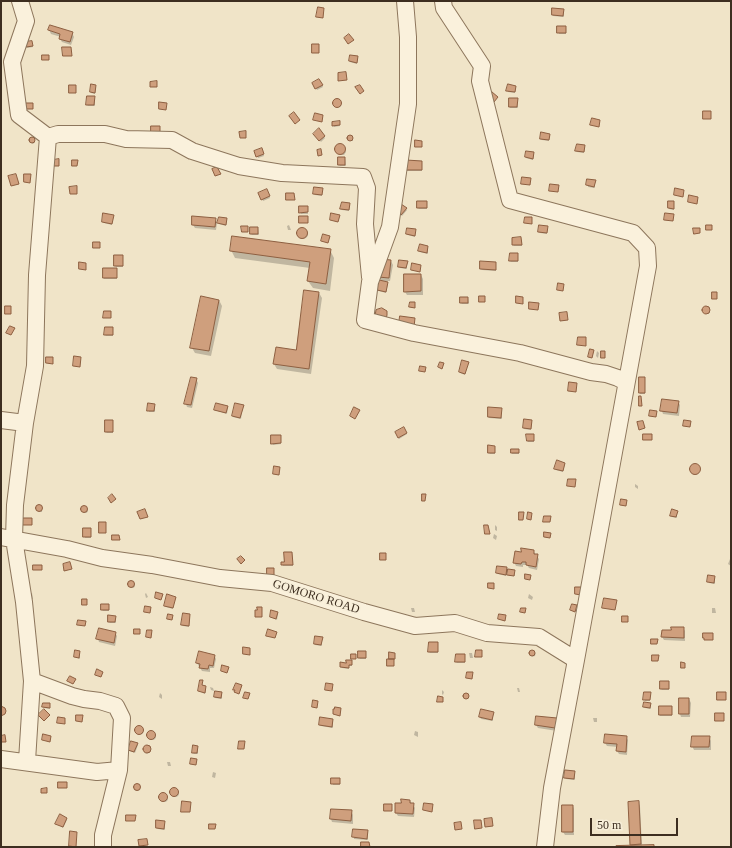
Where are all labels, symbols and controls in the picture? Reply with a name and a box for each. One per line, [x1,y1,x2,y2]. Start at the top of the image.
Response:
street label: GOMORO ROAD [271,577,361,617]
scale bar [592,810,680,836]
text: 50 m [597,818,621,832]

